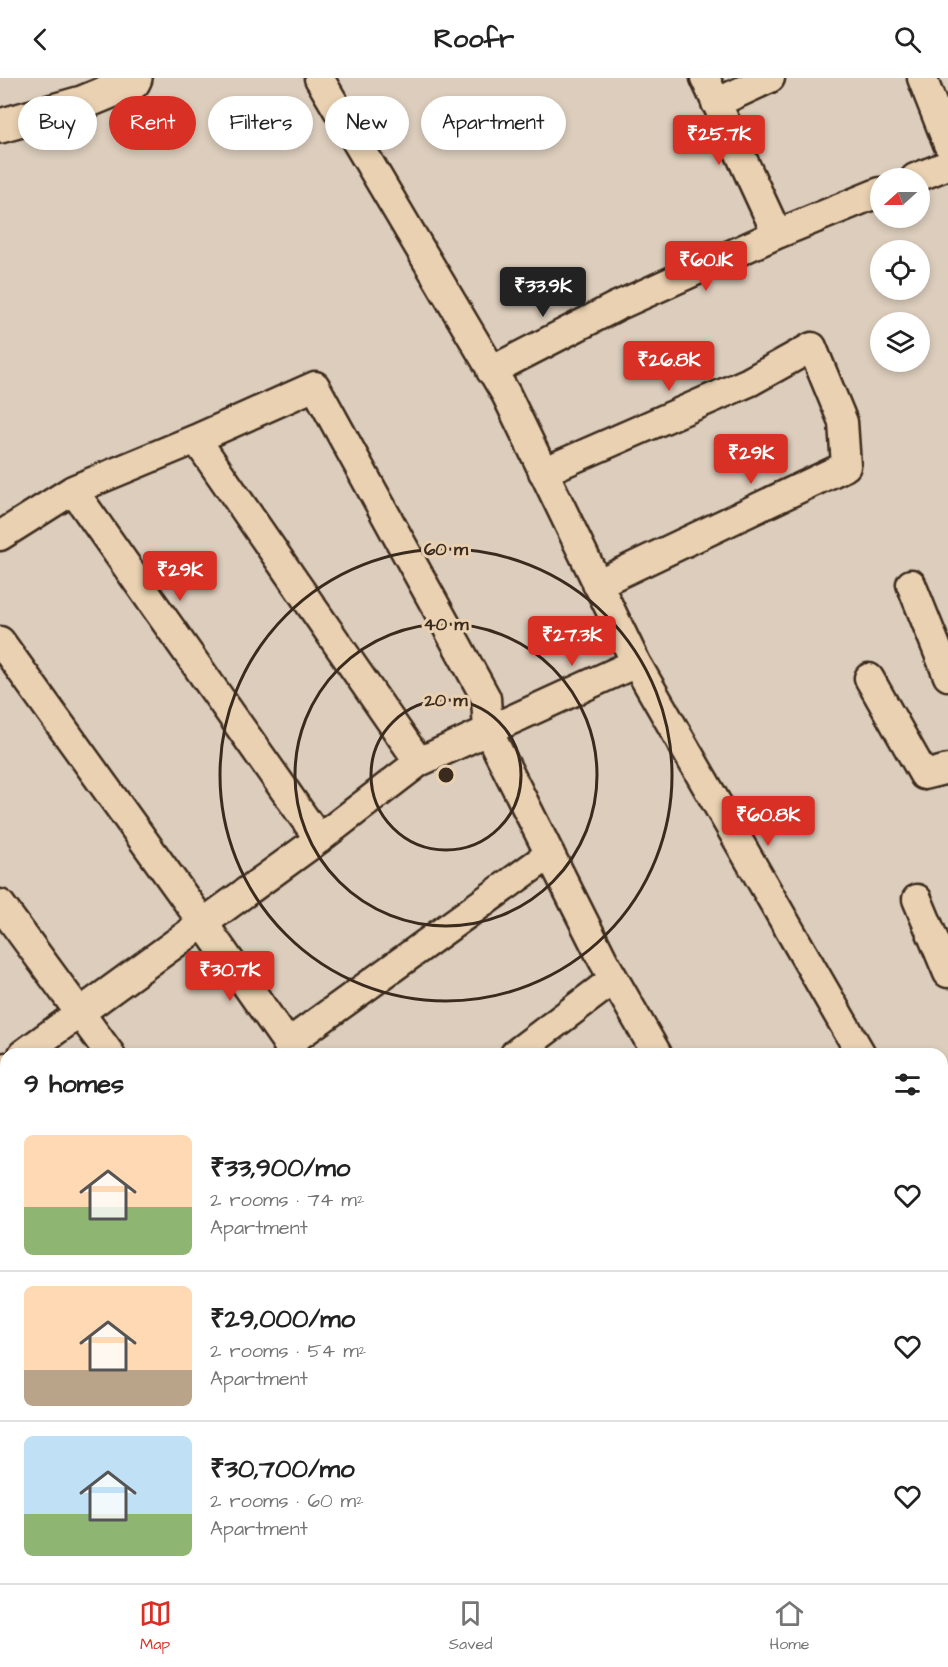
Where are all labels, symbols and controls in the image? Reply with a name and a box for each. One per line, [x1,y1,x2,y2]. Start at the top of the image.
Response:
text: Roofr [434,20,514,58]
icon: back [24,23,57,56]
icon: search [891,23,924,56]
chip: Buy [18,96,97,150]
chip: Rent [109,96,196,150]
chip: Filters [208,96,313,150]
chip: New [325,96,409,150]
chip: Apartment [421,96,566,150]
pin: ₹25.7K [670,115,768,166]
text: ₹25.7K [687,120,751,148]
north arrow [870,168,930,228]
map controls [870,168,930,372]
button: locate [870,240,930,300]
pin: ₹60.1K [657,241,755,292]
text: ₹60.1K [679,246,733,274]
pin: ₹33.9K [494,267,592,318]
text: ₹33.9K [514,272,572,300]
button: layers [870,312,930,372]
pin: ₹26.8K [620,341,718,392]
text: ₹26.8K [637,346,701,374]
pin: ₹29K [715,434,787,485]
text: ₹29K [728,439,774,467]
text: 60 m [424,537,469,562]
pin: ₹29K [144,551,216,602]
text: ₹29K [157,556,203,584]
text: 40 m [424,612,469,637]
pin: ₹27.3K [523,616,621,667]
text: ₹27.3K [542,621,602,649]
text: 20 m [424,688,468,713]
centre of rings [436,765,456,785]
pin: ₹60.8K [719,796,817,847]
text: ₹60.8K [736,801,800,829]
pin: ₹30.7K [181,951,279,1002]
text: ₹30.7K [199,956,261,984]
text: 9 homes [24,1066,124,1102]
icon: filters [891,1068,924,1101]
text: ₹33,900/mo [210,1150,350,1186]
icon: home [72,1159,144,1231]
icon: heart [891,1179,924,1212]
text: 2 rooms · 74 m² [210,1186,364,1214]
text: Apartment [210,1214,308,1242]
text: ₹29,000/mo [210,1301,355,1337]
icon: home [72,1310,144,1382]
icon: heart [891,1330,924,1363]
text: 2 rooms · 54 m² [210,1337,366,1365]
text: Apartment [210,1365,308,1393]
text: ₹30,700/mo [210,1451,355,1487]
icon: home [72,1460,144,1532]
icon: heart [891,1480,924,1513]
text: 2 rooms · 60 m² [210,1487,364,1515]
text: Apartment [210,1515,308,1543]
tab: Map [139,1597,172,1655]
tab: Saved [449,1597,492,1655]
tab: Home [770,1597,809,1655]

